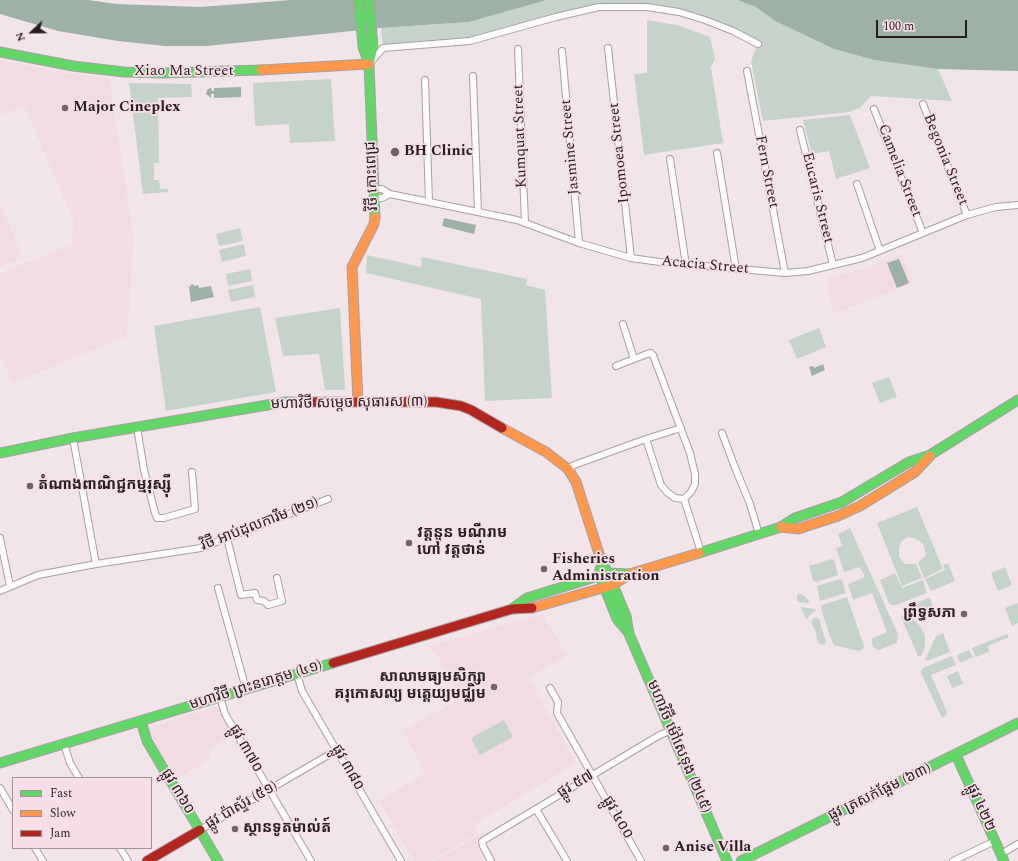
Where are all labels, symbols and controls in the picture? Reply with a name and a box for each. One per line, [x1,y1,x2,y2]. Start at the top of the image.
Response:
north arrow [12,12,52,52]
scale bar [878,12,969,38]
text: 100 m [883,17,914,36]
text: N [11,29,30,44]
street label: Xiao Ma Street [134,63,234,81]
street label: Kumquat Street [510,84,532,188]
street label: Jasmine Street [558,98,584,196]
place label: Major Cineplex [73,99,181,117]
street label: Ipomoea Street [606,102,634,204]
marker: Major Cineplex [60,103,70,113]
street label: Begonia Street [918,112,972,208]
street label: Camelia Street [873,122,925,220]
street label: Fern Street [750,134,782,210]
street label: វិថី កោះពេជ្រ [363,141,383,211]
place label: BH Clinic [404,143,473,161]
marker: BH Clinic [389,146,401,158]
street label: Eucaris Street [797,151,837,245]
street label: Acacia Street [660,253,750,279]
street label: មហាវិថី សម្តេច សុធារស (៣) [270,394,428,414]
place label: តំណាងពាណិជ្ជកម្មរុស្ស៊ី [38,477,171,495]
marker: តំណាងពាណិជ្ជកម្មរុស្ស៊ី [25,481,35,491]
street label: វិថី អាប់ដុលការីម (២១) [198,494,322,556]
place label: វត្តនួន មណីរាម ហៅ វត្តថាន់ [417,525,507,560]
marker: វត្តនួន មណីរាម ហៅ វត្តថាន់ [404,538,414,548]
place label: Fisheries Administration [552,551,660,586]
marker: Fisheries Administration [539,564,549,574]
place label: ព្រឹទ្ធសភា [903,605,956,623]
marker: ព្រឹទ្ធសភា [959,609,969,619]
street label: មហាវិថី ព្រះនរោត្តម (៤១) [187,657,325,715]
place label: សាលាមធ្យមសិក្សា គរុកោសល្យ មត្តេយ្យមជ្ឈិម [334,669,486,704]
street label: មហាវិថី ម៉ៅសេទុង (២៤៥) [642,678,714,816]
marker: សាលាមធ្យមសិក្សា គរុកោសល្យ មត្តេយ្យមជ្ឈិម [489,682,499,692]
street label: ផ្លូវ ៣៧០ [224,722,266,776]
street label: ផ្លូវ ៣៨០ [327,742,367,794]
street label: ផ្លូវ ត្រសក់ផ្អែម (៦៣) [825,760,935,826]
street label: ផ្លូវ ៣៦០ [156,766,198,818]
street label: ផ្លូវ ៥៧ [554,767,598,803]
legend [12,777,152,849]
street label: ផ្លូវ ប៉ាស្ទ័រ (៥១) [203,778,281,834]
street label: ផ្លូវ ៤២២ [962,781,998,835]
text: Fast [50,784,72,803]
street label: ផ្លូវ ៤០០ [598,793,636,843]
text: Slow [50,804,75,823]
place label: ស្ថានទូតម៉ាល់ត៍ [243,820,331,838]
text: Jam [50,824,71,843]
marker: ស្ថានទូតម៉ាល់ត៍ [230,824,240,834]
place label: Anise Villa [674,839,751,857]
marker: Anise Villa [661,843,671,853]

